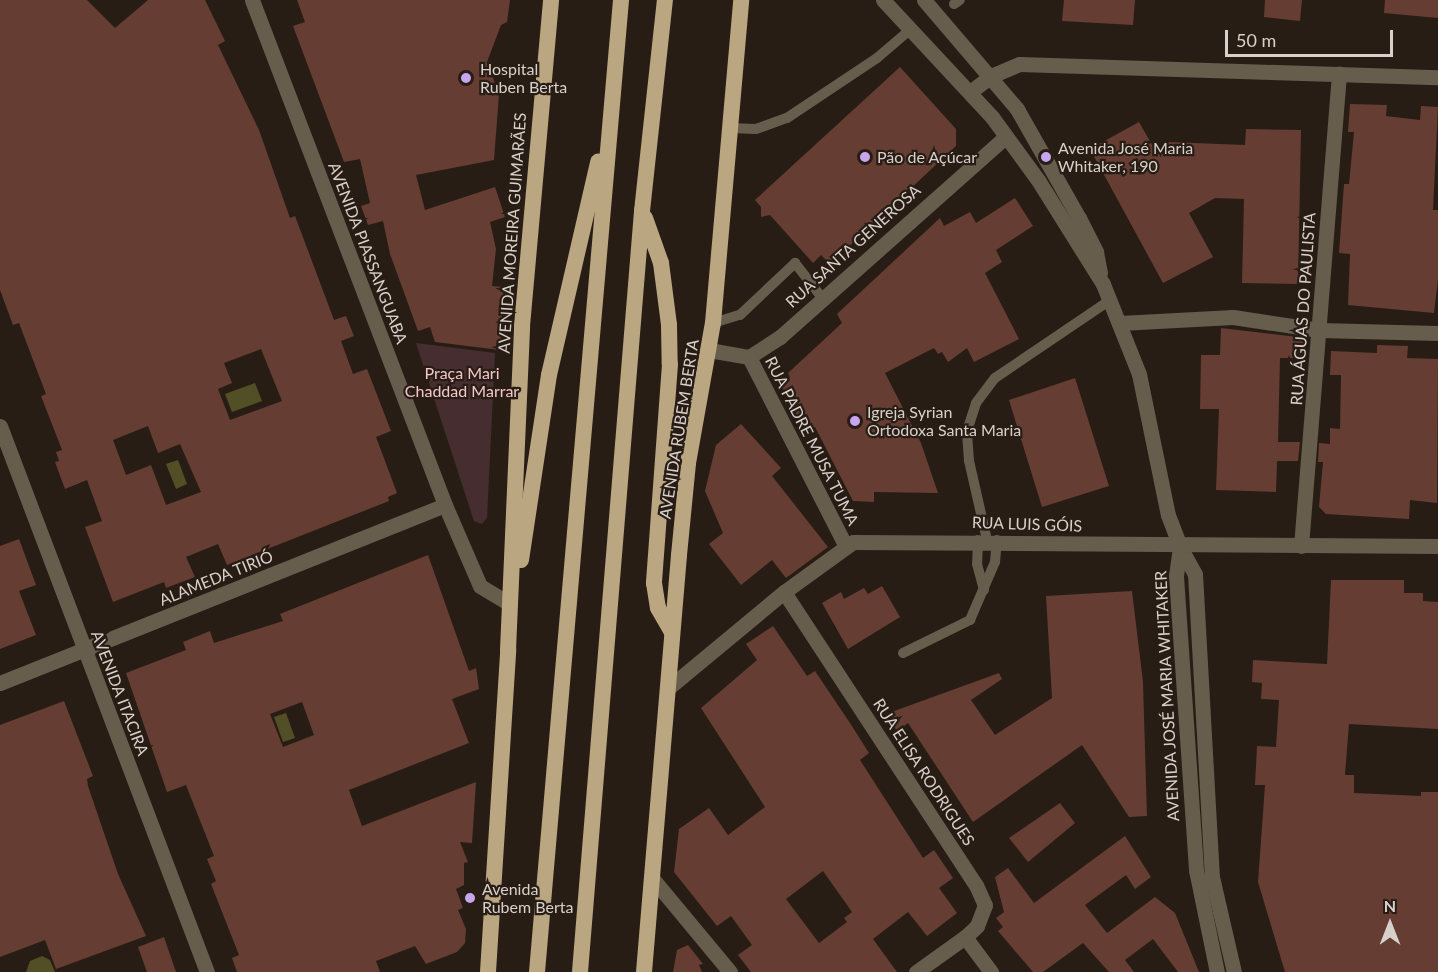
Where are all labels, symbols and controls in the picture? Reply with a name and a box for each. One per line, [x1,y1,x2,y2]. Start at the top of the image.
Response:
scale bar [1228,18,1396,56]
text: 50 m [1236,29,1276,51]
place label: Hospital Ruben Berta [480,59,567,97]
marker: Hospital Ruben Berta [457,69,475,87]
street label: AVENIDA MOREIRA GUIMARÃES [494,111,530,355]
place label: Avenida José Maria Whitaker, 190 [1058,138,1194,176]
place label: Pão de Açúcar [877,147,978,167]
marker: Pão de Açúcar [858,150,872,164]
marker: Avenida José Maria Whitaker, 190 [1039,150,1053,164]
street label: AVENIDA PIASSANGUABA [324,159,412,347]
street label: RUA SANTA GENEROSA [781,180,925,312]
street label: RUA ÁGUAS DO PAULISTA [1287,211,1319,407]
street label: AVENIDA RUBEM BERTA [655,338,703,520]
street label: RUA PADRE MUSA TUMA [761,353,863,529]
park label: Praça Mari Chaddad Marrar [405,363,519,401]
place label: Igreja Syrian Ortodoxa Santa Maria [867,402,1021,440]
marker: Igreja Syrian Ortodoxa Santa Maria [848,414,862,428]
street label: RUA LUIS GÓIS [971,512,1083,536]
street label: ALAMEDA TIRIÓ [156,546,276,610]
street label: AVENIDA JOSÉ MARIA WHITAKER [1151,569,1183,823]
street label: AVENIDA ITACIRA [87,628,153,758]
street label: RUA ELISA RODRIGUES [869,694,979,850]
place label: Avenida Rubem Berta [482,879,573,917]
marker: Avenida Rubem Berta [463,891,477,905]
north arrow [1360,894,1420,954]
text: N [1384,896,1396,915]

